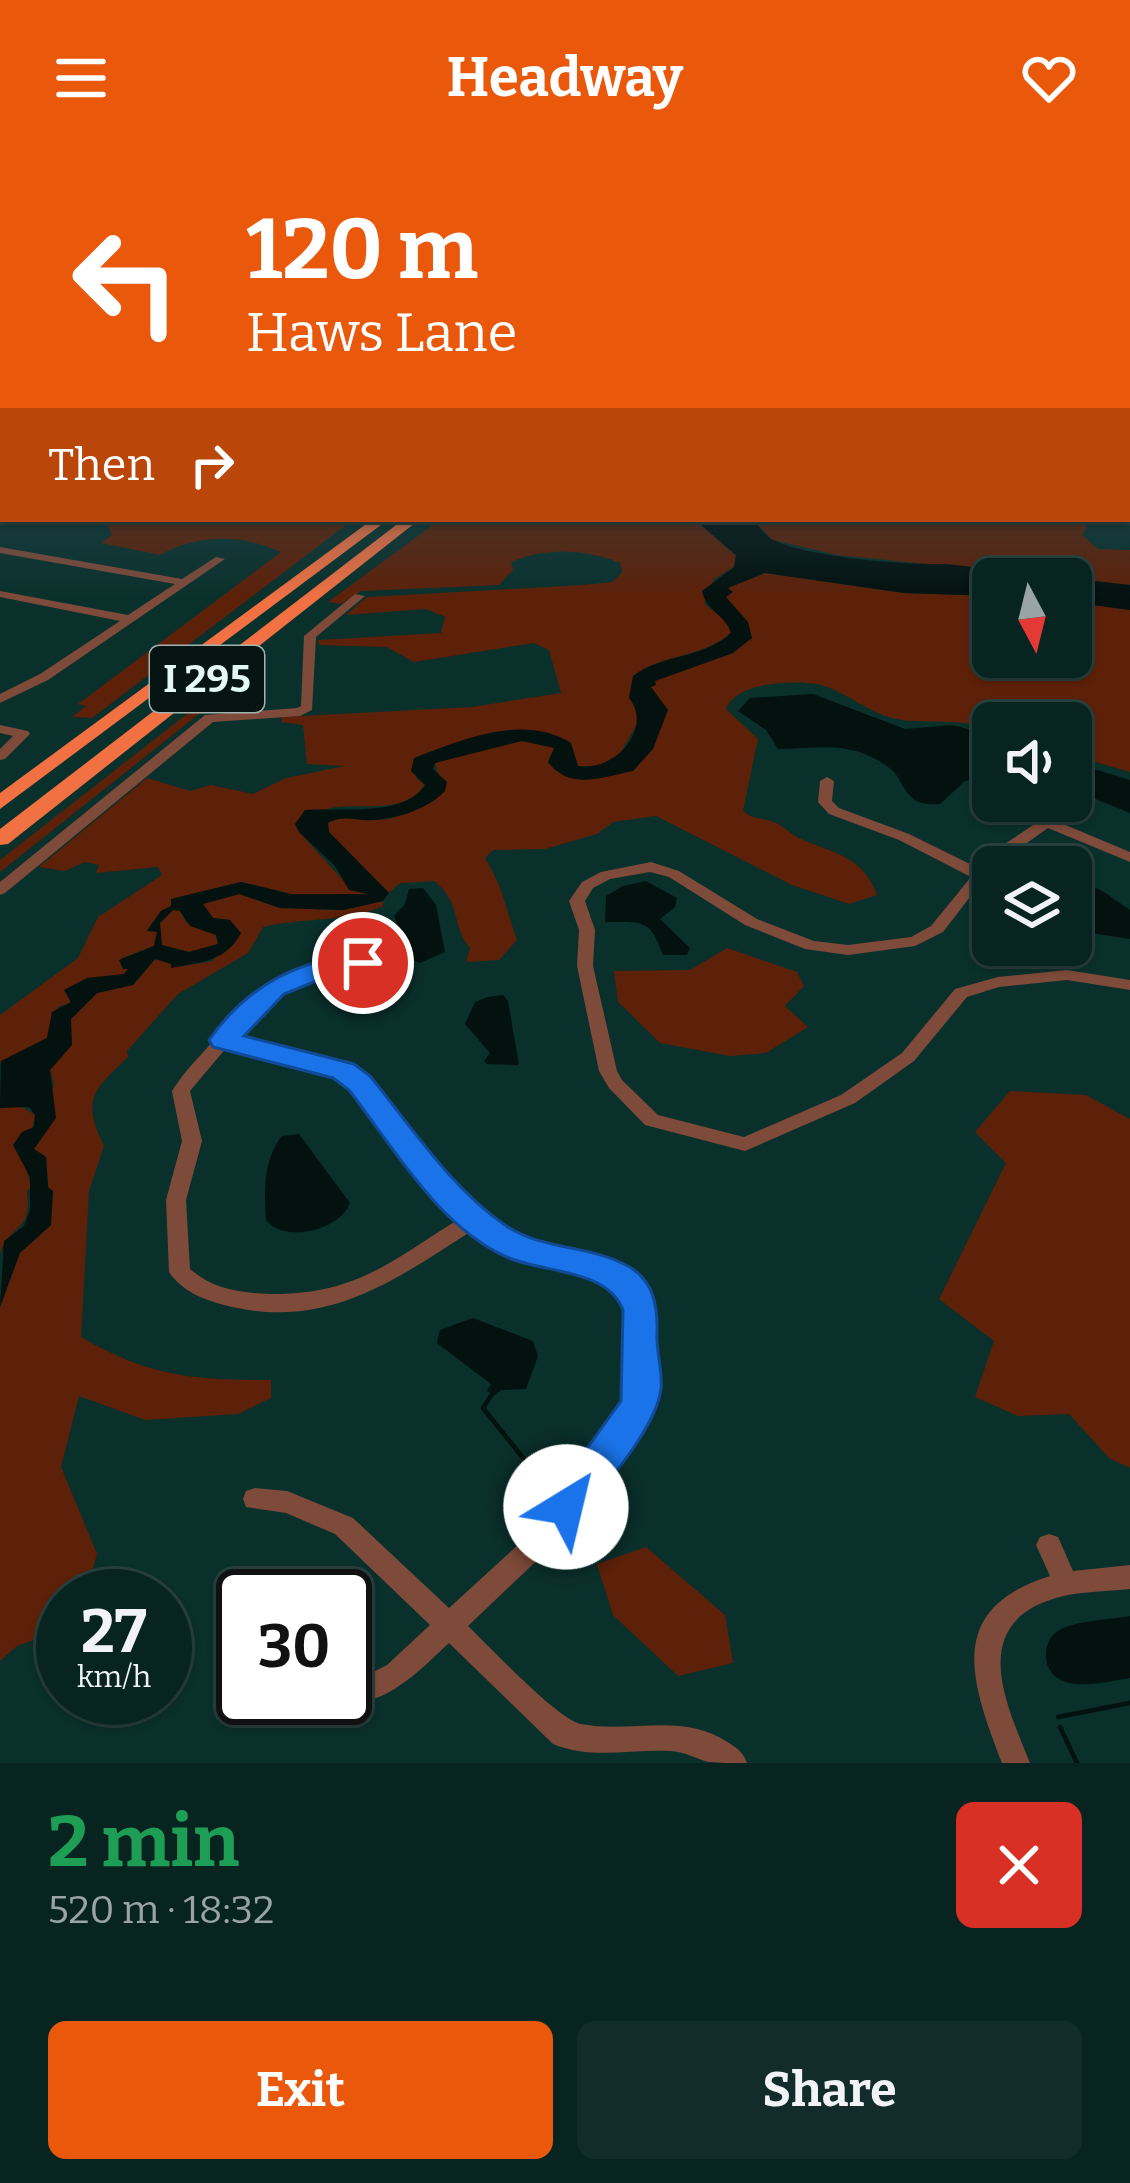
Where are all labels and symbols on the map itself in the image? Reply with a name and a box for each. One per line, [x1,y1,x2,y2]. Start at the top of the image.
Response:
north arrow [972,558,1092,678]
road number: I 295 [150,646,264,712]
pin [312,912,414,1014]
position arrow [503,1444,629,1570]
speed limit sign: 30 [216,1569,372,1725]

